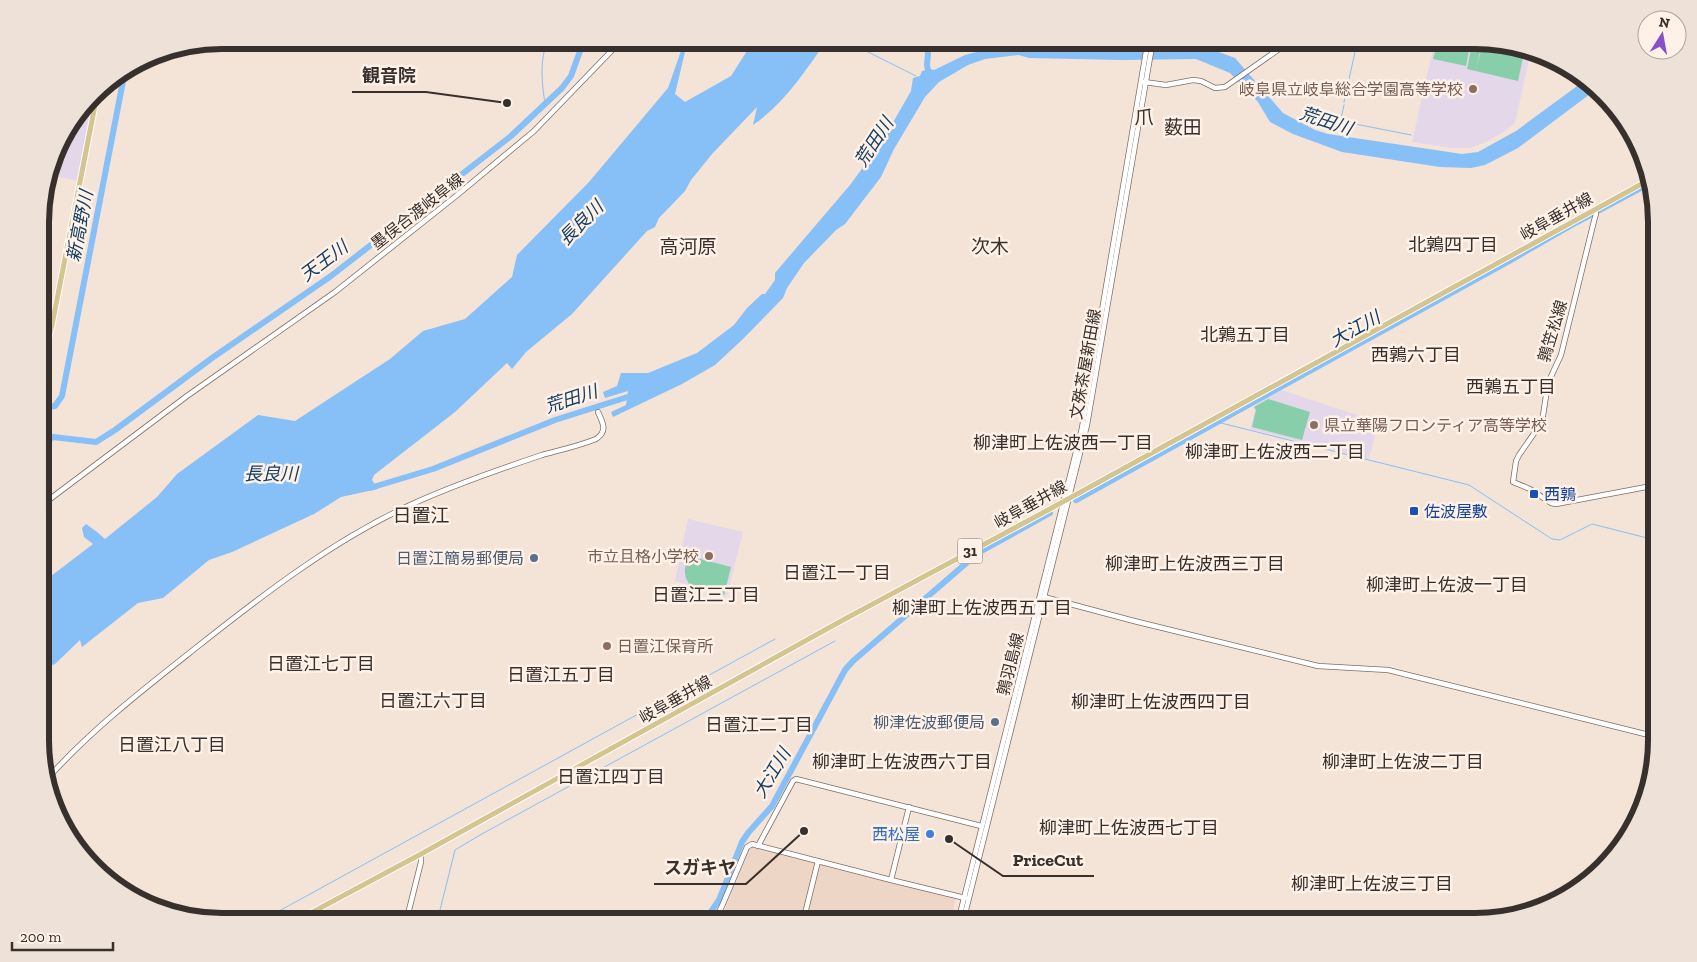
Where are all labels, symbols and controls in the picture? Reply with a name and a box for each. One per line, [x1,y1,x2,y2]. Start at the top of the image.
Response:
north arrow [1637,10,1687,60]
text: N [1658,13,1672,32]
callout: 観音院 [352,59,426,92]
text: 観音院 [362,65,416,87]
place label: 岐阜県立岐阜総合学園高等学校 [1239,80,1463,99]
marker: 岐阜県立岐阜総合学園高等学校 [1467,83,1479,95]
water label: 荒田川 [1297,102,1357,140]
district label: 爪 [1134,106,1154,129]
water label: 荒田川 [850,112,899,171]
district label: 薮田 [1164,116,1202,139]
street label: 墨俣合渡岐阜線 [367,169,467,253]
water label: 新高野川 [62,187,98,263]
street label: 岐阜垂井線 [1517,189,1596,244]
water label: 長良川 [554,195,609,250]
district label: 北鶉四丁目 [1408,234,1498,256]
water label: 天王川 [296,235,354,286]
district label: 高河原 [659,235,717,258]
district label: 次木 [971,235,1009,258]
street label: 鶉笠松線 [1534,298,1571,365]
water label: 大江川 [1326,305,1386,352]
street label: 文殊茶屋新田線 [1066,307,1105,421]
district label: 北鶉五丁目 [1200,324,1290,346]
district label: 西鶉六丁目 [1371,344,1461,366]
district label: 西鶉五丁目 [1466,376,1556,398]
water label: 荒田川 [542,380,602,418]
place label: 県立華陽フロンティア高等学校 [1324,416,1547,435]
marker: 県立華陽フロンティア高等学校 [1308,419,1320,431]
district label: 柳津町上佐波西一丁目 [973,432,1153,454]
district label: 柳津町上佐波西二丁目 [1185,441,1365,463]
water label: 長良川 [244,463,300,485]
street label: 岐阜垂井線 [991,477,1070,532]
place label: 西鶉 [1544,485,1576,504]
marker: 西鶉 [1528,488,1540,500]
place label: 佐波屋敷 [1424,502,1488,521]
district label: 日置江 [392,504,450,527]
marker: 佐波屋敷 [1408,505,1420,517]
road number: 31 [958,538,982,564]
place label: 市立且格小学校 [587,547,699,566]
place label: 日置江簡易郵便局 [396,549,524,568]
marker: 市立且格小学校 [703,550,715,562]
marker: 日置江簡易郵便局 [528,552,540,564]
district label: 柳津町上佐波西三丁目 [1105,553,1285,575]
district label: 日置江一丁目 [783,562,891,584]
district label: 柳津町上佐波一丁目 [1366,574,1528,596]
district label: 日置江三丁目 [652,584,760,606]
district label: 柳津町上佐波西五丁目 [892,597,1072,619]
street label: 鶉羽島線 [994,631,1027,697]
place label: 日置江保育所 [617,637,713,656]
marker: 日置江保育所 [601,640,613,652]
district label: 日置江七丁目 [267,653,375,675]
district label: 日置江五丁目 [507,664,615,686]
street label: 岐阜垂井線 [636,672,715,727]
district label: 日置江六丁目 [379,690,487,712]
district label: 柳津町上佐波西四丁目 [1071,691,1251,713]
place label: 柳津佐波郵便局 [873,713,985,732]
district label: 日置江二丁目 [705,714,813,736]
marker: 柳津佐波郵便局 [989,716,1001,728]
district label: 日置江八丁目 [118,734,226,756]
water label: 大江川 [749,742,796,802]
district label: 柳津町上佐波西六丁目 [812,751,992,773]
district label: 柳津町上佐波二丁目 [1322,751,1484,773]
district label: 日置江四丁目 [557,766,665,788]
district label: 柳津町上佐波西七丁目 [1039,817,1219,839]
place label: 西松屋 [872,825,920,844]
marker: 西松屋 [924,828,936,840]
callout: PriceCut [1003,843,1094,876]
text: PriceCut [1013,849,1084,871]
callout: スガキヤ [654,851,746,884]
text: スガキヤ [664,857,736,879]
district label: 柳津町上佐波三丁目 [1291,873,1453,895]
scale bar [12,920,114,952]
text: 200 m [20,928,61,946]

